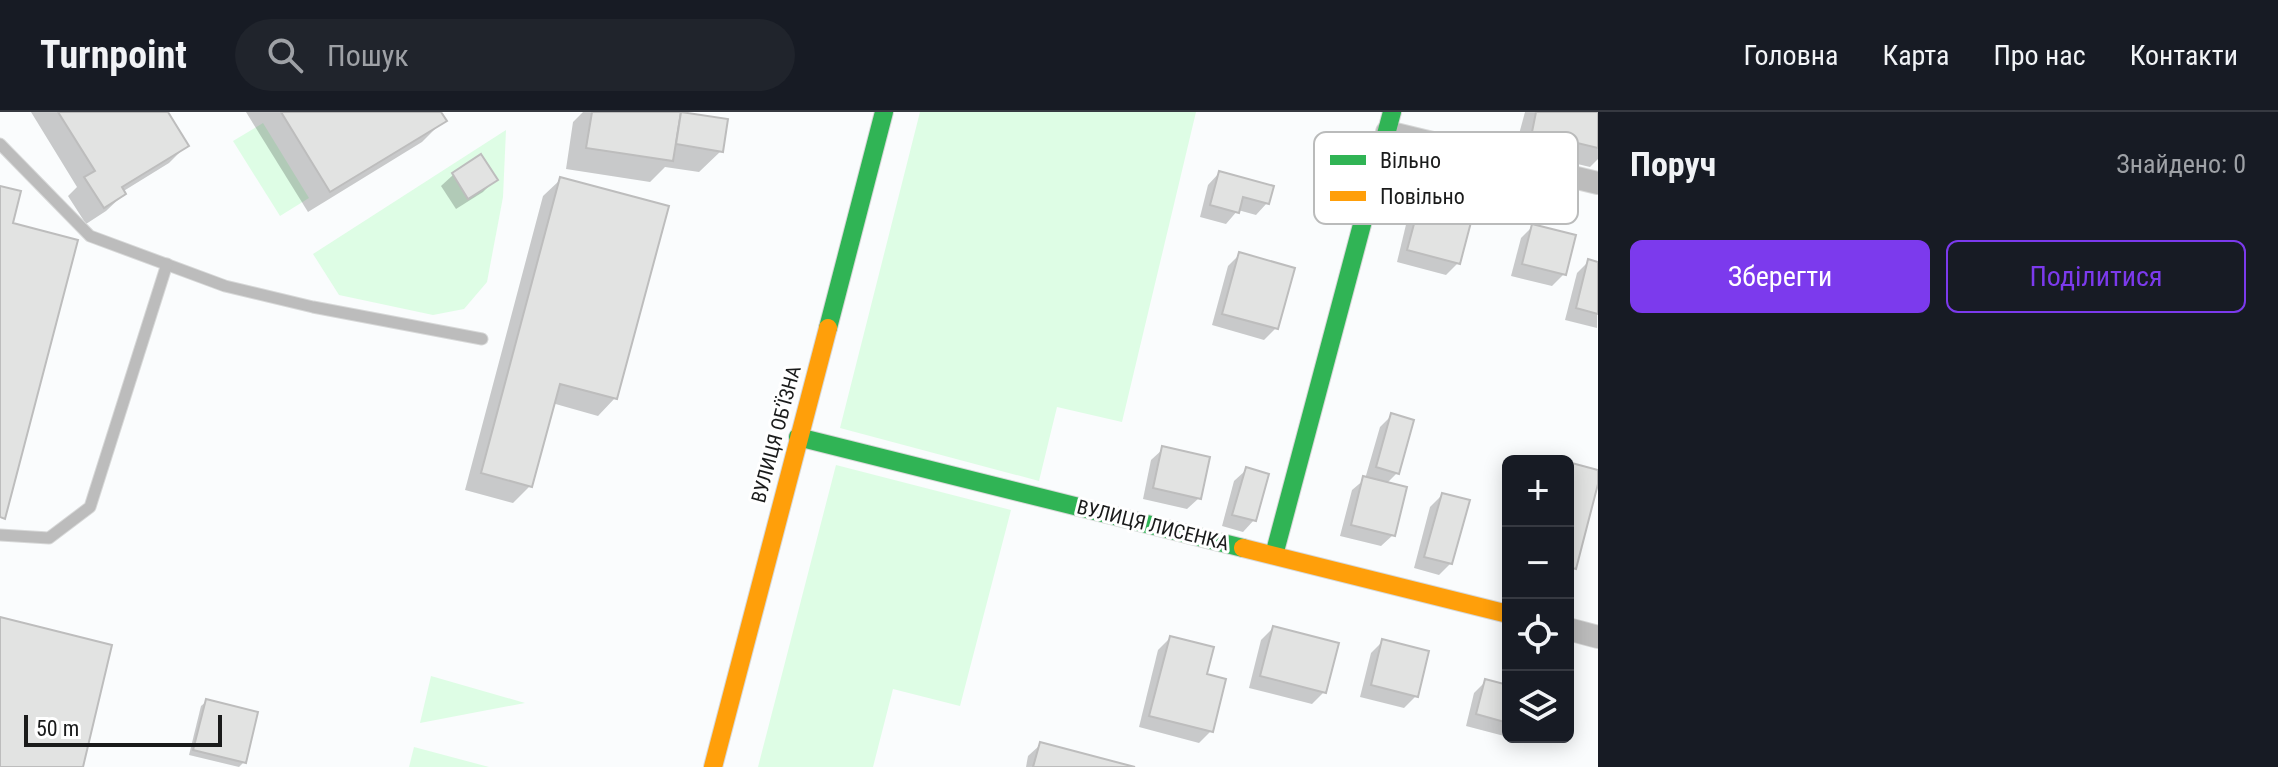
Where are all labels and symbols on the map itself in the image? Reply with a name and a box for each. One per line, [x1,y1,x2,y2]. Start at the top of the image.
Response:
legend [1314,132,1578,224]
text: Вільно [1380,148,1441,173]
text: Повільно [1380,184,1465,209]
street label: ВУЛИЦЯ ОБ’ЇЗНА [746,362,806,505]
street label: ВУЛИЦЯ ЛИСЕНКА [1075,495,1232,556]
scale bar [24,711,222,747]

